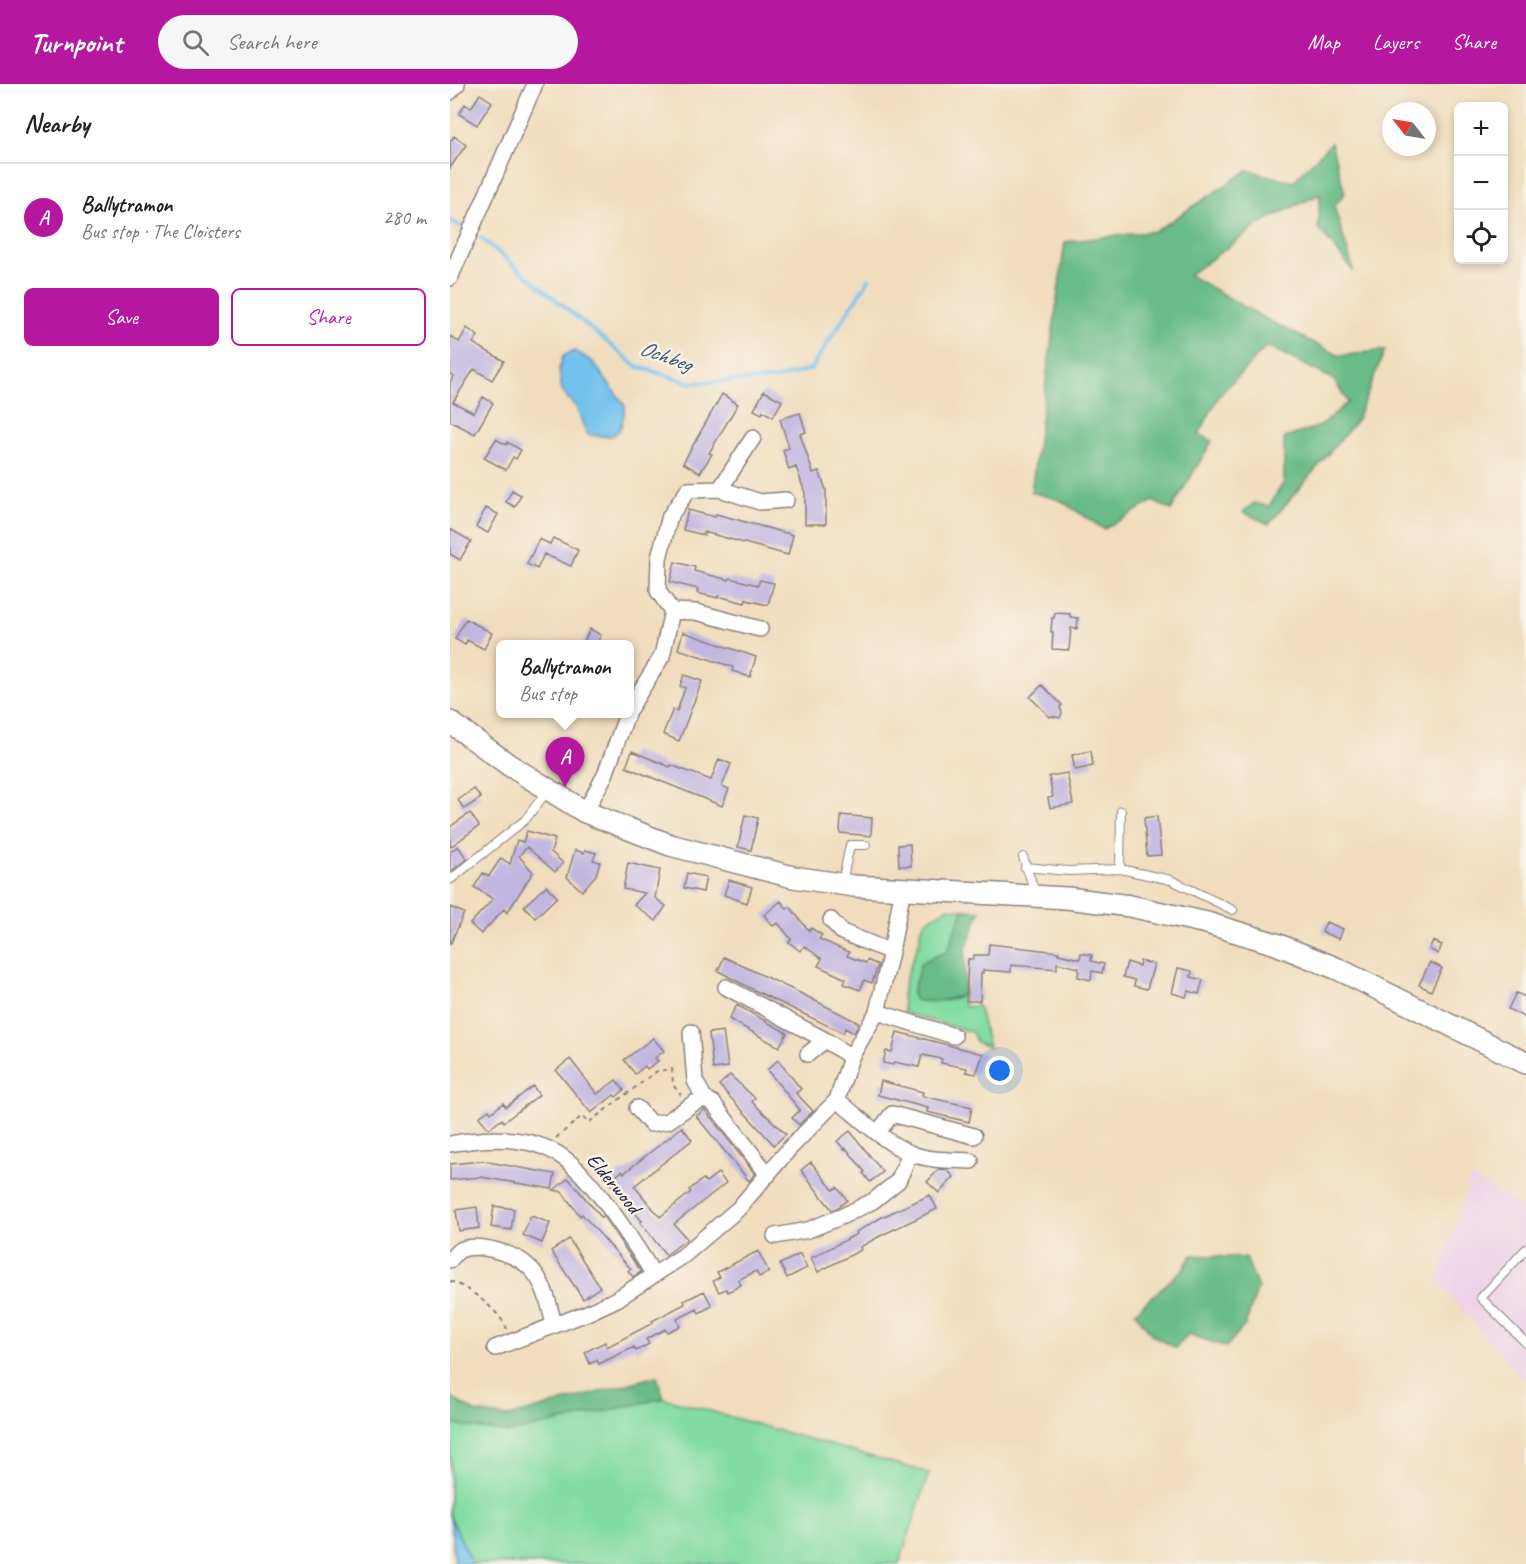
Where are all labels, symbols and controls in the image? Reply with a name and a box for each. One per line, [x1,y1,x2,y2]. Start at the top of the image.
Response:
search box [158,15,578,69]
text: Turnpoint [30,25,122,60]
icon: search [179,26,212,59]
text: Search here [227,28,317,56]
text: Map [1307,29,1340,55]
text: Layers [1373,29,1419,55]
text: Share [1452,29,1496,55]
north arrow [1382,102,1436,156]
map controls [1454,102,1508,264]
button: + [1454,102,1508,156]
text: Nearby [24,107,89,140]
button: − [1454,156,1508,210]
text: Ballytramon [81,191,172,219]
text: A [38,205,49,230]
text: 280 m [383,205,426,230]
button: locate [1454,210,1508,264]
text: Bus stop · The Cloisters [81,219,240,244]
button: Save [24,288,219,346]
button: Share [231,288,426,346]
water label: Ochbeg [636,334,698,379]
popup [496,640,634,718]
text: Ballytramon [519,653,611,681]
text: Bus stop [519,681,577,706]
pin: A [546,738,584,787]
your location [985,1056,1014,1085]
street label: Elderwood [581,1147,649,1222]

